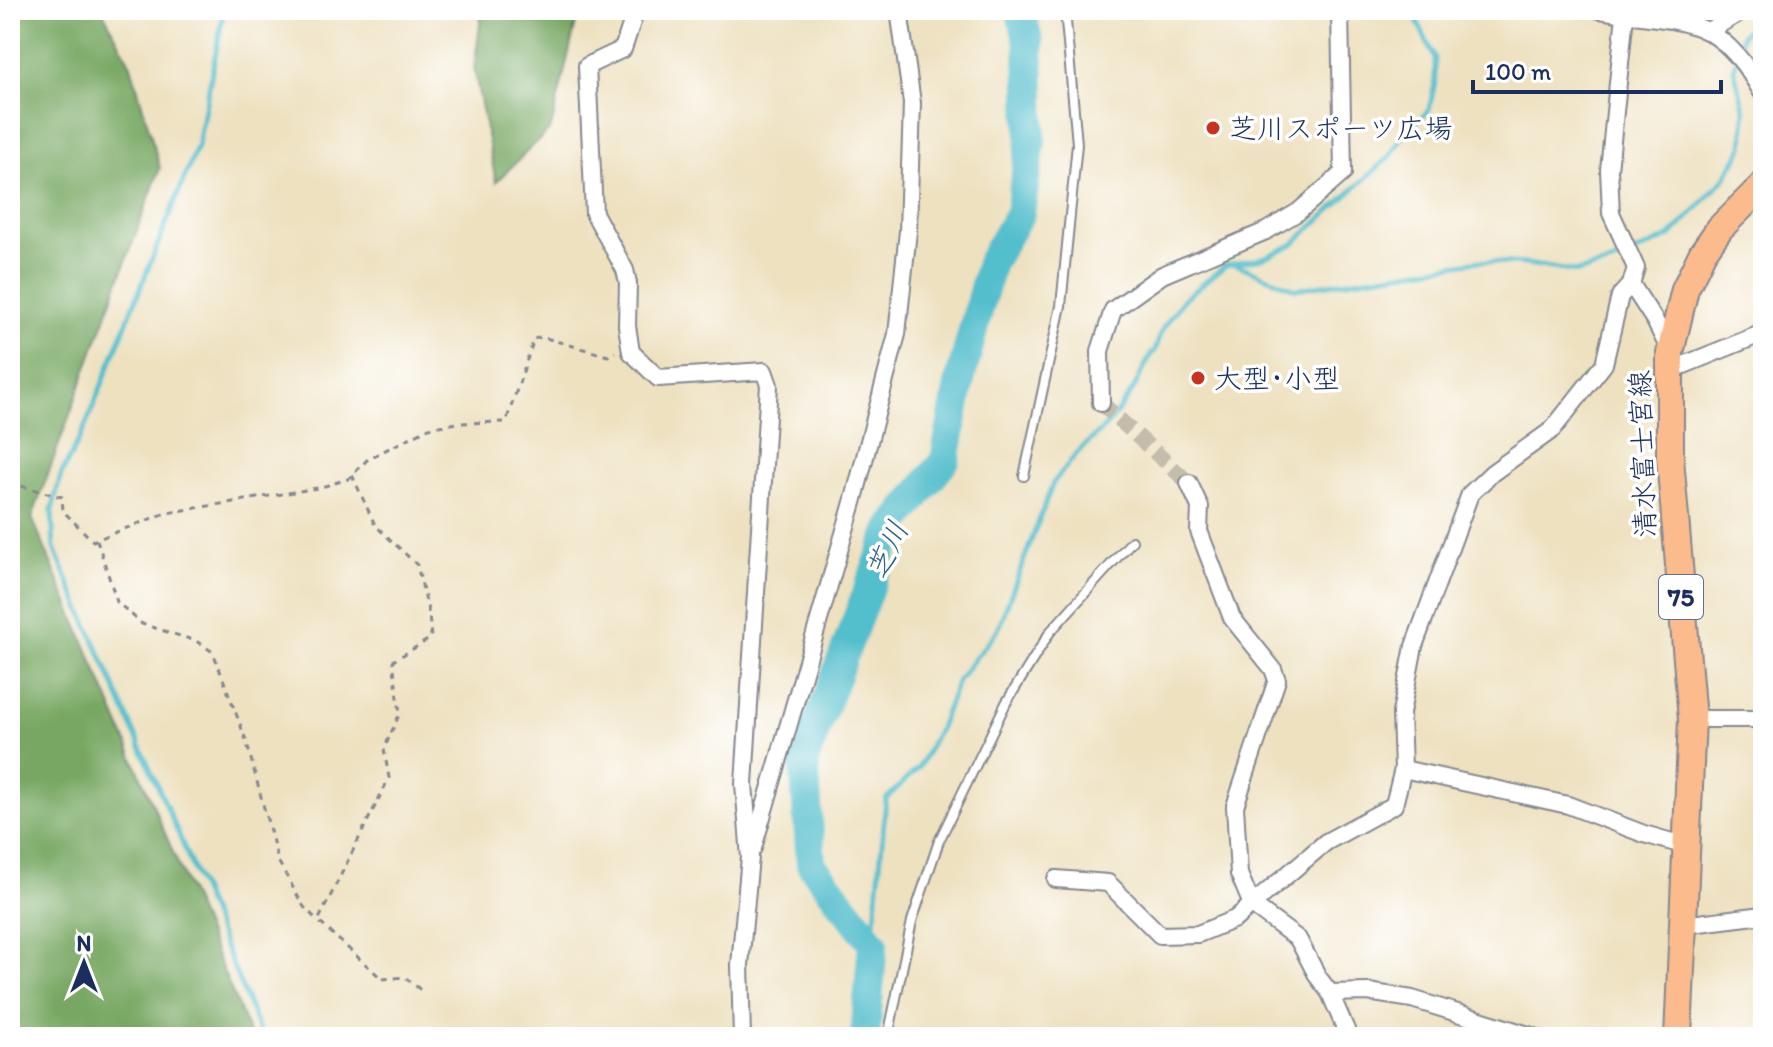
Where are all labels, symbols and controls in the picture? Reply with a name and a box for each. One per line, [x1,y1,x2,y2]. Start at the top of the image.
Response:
scale bar [1473,44,1721,94]
text: 100 m [1485,57,1551,86]
place label: 芝川スポーツ広場 [1229,111,1452,145]
marker: 芝川スポーツ広場 [1204,119,1222,137]
place label: 大型･小型 [1214,361,1340,395]
marker: 大型･小型 [1189,369,1207,387]
street label: 清水富士宮線 [1622,369,1662,539]
water label: 芝川 [858,515,916,585]
road number: 75 [1659,575,1703,619]
north arrow [44,923,124,1003]
text: N [77,930,91,957]

